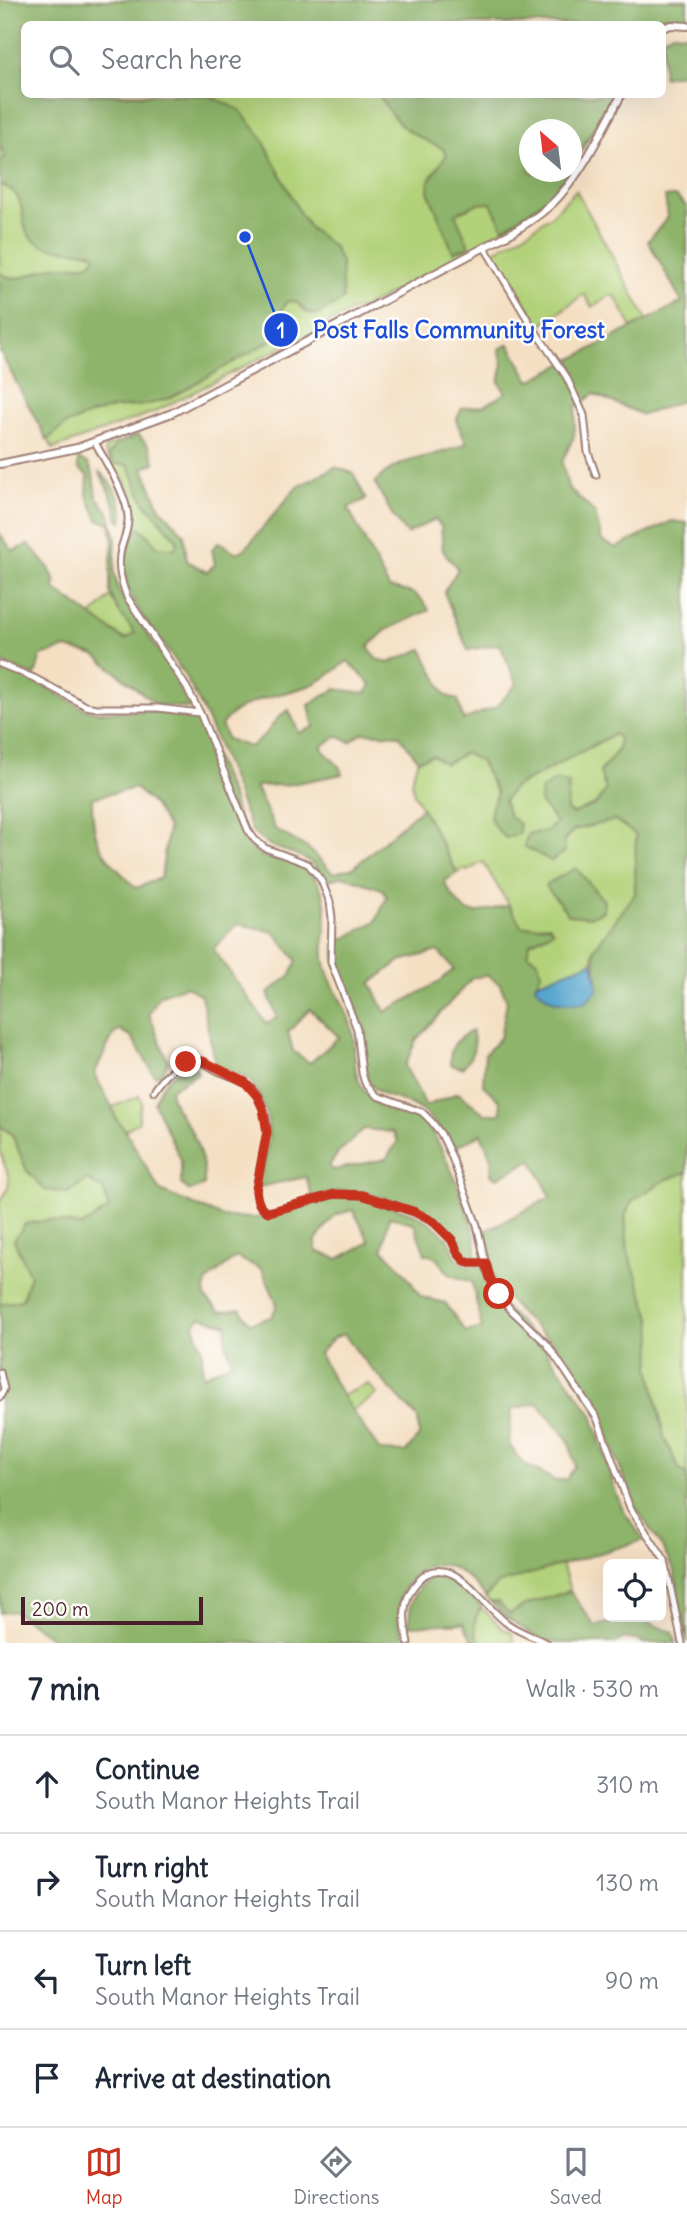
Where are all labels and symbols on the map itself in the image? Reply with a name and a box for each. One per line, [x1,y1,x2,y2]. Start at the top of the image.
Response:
north arrow [519,119,582,182]
callout: Post Falls Community Forest [264,308,619,352]
text: Post Falls Community Forest [313,315,605,344]
text: 1 [277,317,285,344]
route end [170,1046,201,1077]
route start [483,1278,514,1309]
scale bar [21,1594,203,1626]

